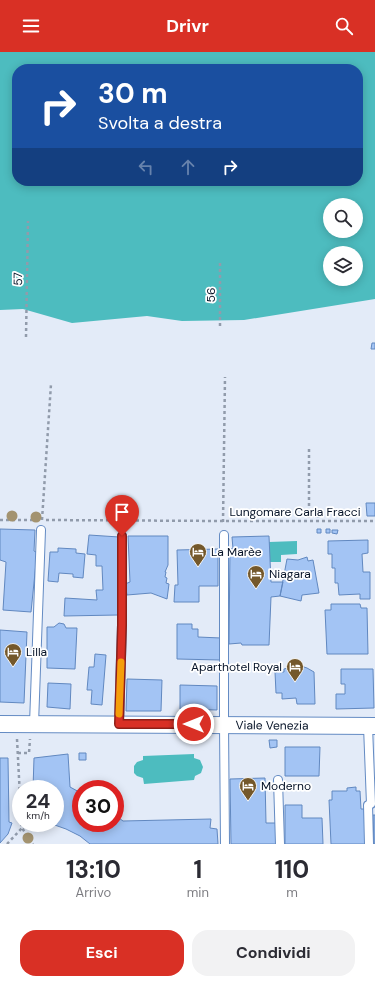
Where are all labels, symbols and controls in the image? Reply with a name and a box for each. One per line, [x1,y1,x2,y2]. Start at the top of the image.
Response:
text: Drivr [166,14,209,38]
icon: menu [20,15,42,37]
icon: search [333,15,355,37]
text: 30 m [98,75,168,112]
icon: right [32,80,84,132]
text: Svolta a destra [98,111,222,135]
icon: left [135,156,157,178]
icon: ahead [177,156,199,178]
icon: right [219,156,241,178]
map controls [323,198,363,286]
button: search [323,198,363,238]
button: layers [323,246,363,286]
street label: 57 [10,272,26,286]
street label: 56 [203,288,219,302]
pin [105,495,139,536]
icon: arrive [111,501,133,523]
street label: Lungomare Carla Fracci [229,504,361,520]
hotel icon: La Marèe [188,542,208,567]
place label: La Marèe [211,544,262,560]
hotel icon: Niagara [246,564,266,589]
place label: Niagara [269,566,311,582]
hotel icon: Lilla [3,642,23,667]
place label: Lilla [26,644,47,660]
hotel icon: Aparthotel Royal [285,657,305,682]
place label: Aparthotel Royal [191,659,282,675]
position arrow [173,703,215,745]
street label: Viale Venezia [236,717,308,734]
hotel icon: Moderno [238,776,258,801]
place label: Moderno [261,778,311,794]
speed limit sign: 30 [72,780,124,832]
text: 24 [26,788,50,814]
text: km/h [26,809,50,822]
text: 13:10 [66,854,121,885]
text: 1 [193,854,202,885]
text: 110 [275,854,309,885]
text: Arrivo [76,884,111,901]
text: min [187,884,209,901]
text: m [286,884,298,901]
button: Esci [20,930,184,976]
button: Condividi [192,930,355,976]

